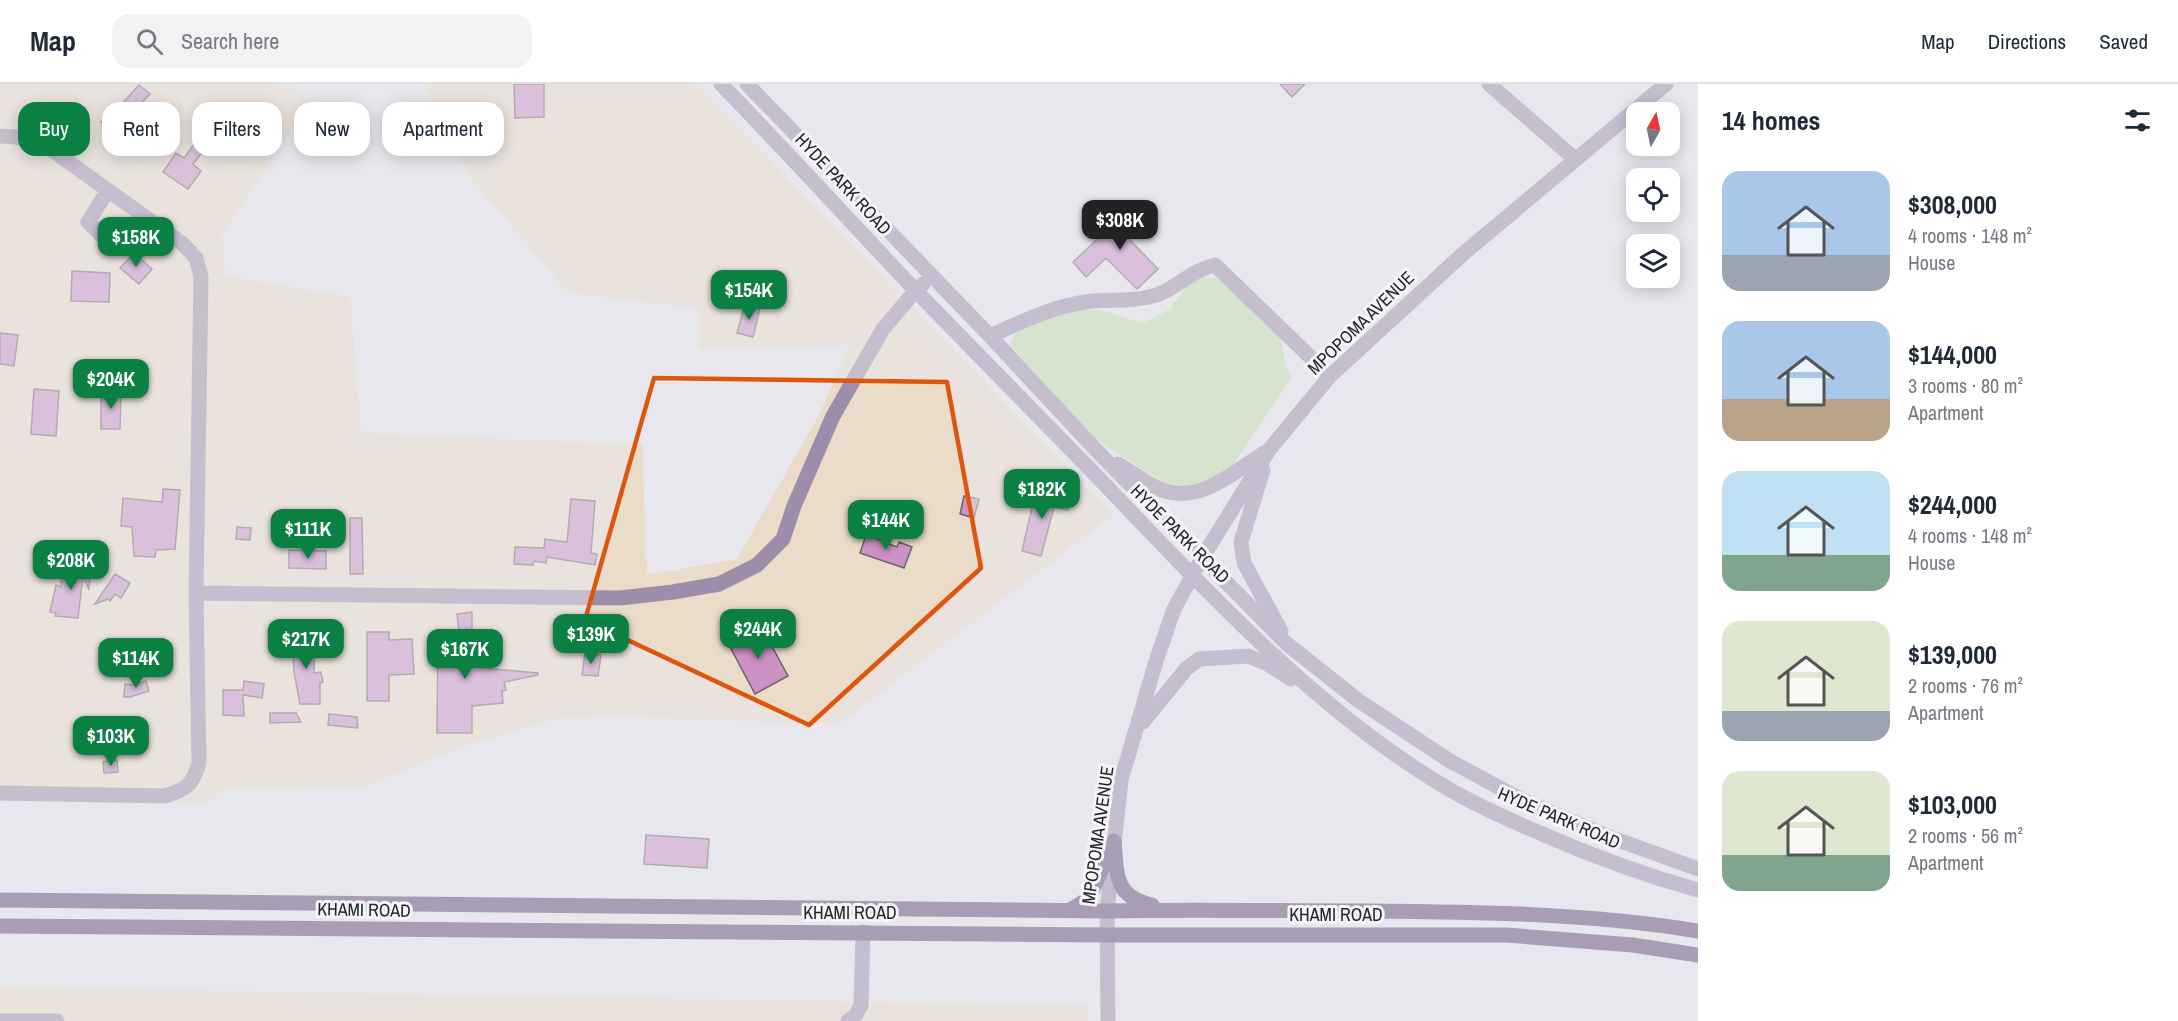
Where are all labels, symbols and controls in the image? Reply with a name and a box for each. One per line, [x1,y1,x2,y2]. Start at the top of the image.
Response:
search box [112,14,532,68]
text: Map [30,22,76,60]
icon: search [133,25,166,58]
text: Search here [181,26,279,56]
text: Map [1921,27,1955,56]
text: Directions [1988,27,2066,56]
text: Saved [2099,27,2148,56]
chip: Buy [18,102,90,156]
chip: Rent [102,102,180,156]
chip: Filters [192,102,282,156]
chip: New [294,102,370,156]
chip: Apartment [382,102,504,156]
north arrow [1626,102,1680,156]
map controls [1626,102,1680,288]
text: 14 homes [1722,103,1820,138]
icon: filters [2121,104,2154,137]
street label: HYDE PARK ROAD [790,127,897,240]
button: locate [1626,168,1680,222]
text: $308,000 [1908,187,1997,222]
icon: home [1770,195,1842,267]
pin: $308K [1078,200,1162,251]
text: $308K [1096,206,1144,233]
pin: $158K [94,217,178,268]
text: 4 rooms · 148 m² [1908,222,2032,249]
text: $158K [112,223,160,250]
button: layers [1626,234,1680,288]
text: House [1908,249,1955,276]
street label: MPOPOMA AVENUE [1302,265,1419,380]
pin: $154K [707,270,791,321]
text: $154K [725,276,773,303]
text: $144,000 [1908,337,1997,372]
icon: home [1770,345,1842,417]
pin: $204K [69,359,153,410]
text: $204K [87,365,135,392]
text: 3 rooms · 80 m² [1908,372,2023,399]
text: Apartment [1908,399,1984,426]
pin: $182K [1000,469,1084,520]
text: $182K [1018,475,1066,502]
street label: HYDE PARK ROAD [1125,479,1235,589]
text: $244,000 [1908,487,1997,522]
icon: home [1770,495,1842,567]
pin: $144K [844,500,928,551]
text: $144K [862,506,910,533]
pin: $111K [266,509,350,560]
text: $111K [285,515,331,542]
text: 4 rooms · 148 m² [1908,522,2032,549]
pin: $208K [29,540,113,591]
text: $208K [47,546,95,573]
text: House [1908,549,1955,576]
pin: $244K [716,609,800,660]
pin: $139K [549,614,633,665]
text: $244K [734,615,782,642]
pin: $217K [264,619,348,670]
text: $139K [567,620,615,647]
text: $217K [282,625,330,652]
pin: $167K [423,629,507,680]
text: $167K [441,635,489,662]
text: $139,000 [1908,637,1997,672]
pin: $114K [94,638,178,689]
text: $114K [112,644,160,671]
icon: home [1770,645,1842,717]
text: 2 rooms · 76 m² [1908,672,2023,699]
text: Apartment [1908,699,1984,726]
pin: $103K [69,716,153,767]
text: $103K [87,722,135,749]
street label: MPOPOMA AVENUE [1075,764,1120,906]
street label: HYDE PARK ROAD [1494,780,1624,855]
text: $103,000 [1908,787,1997,822]
icon: home [1770,795,1842,867]
text: 2 rooms · 56 m² [1908,822,2023,849]
text: Apartment [1908,849,1984,876]
street label: KHAMI ROAD [317,896,411,923]
street label: KHAMI ROAD [803,900,897,925]
street label: KHAMI ROAD [1289,902,1383,927]

